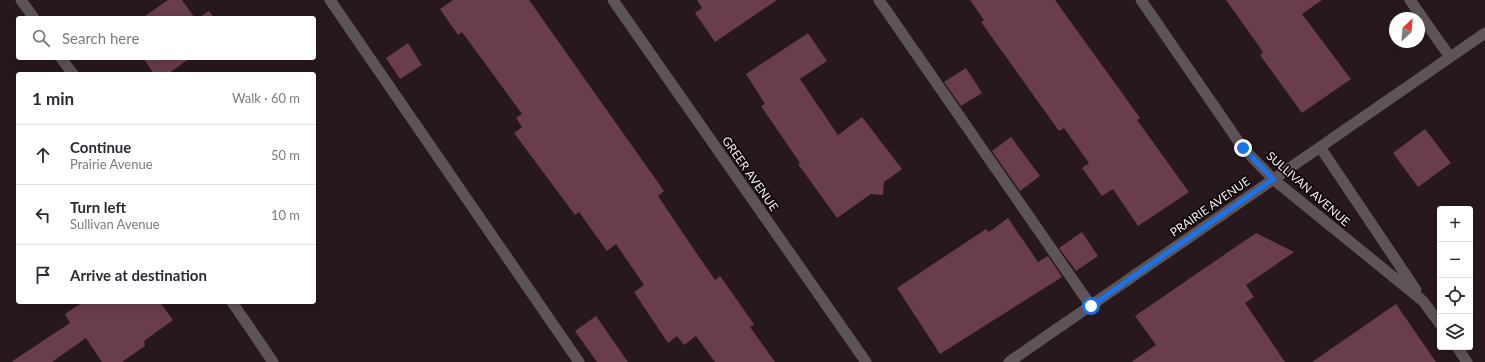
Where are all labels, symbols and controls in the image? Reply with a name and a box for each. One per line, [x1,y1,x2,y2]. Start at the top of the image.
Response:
north arrow [1389,12,1425,48]
search box [16,16,316,60]
icon: search [30,27,52,49]
text: Search here [62,29,139,47]
text: 1 min [32,88,74,109]
text: Walk · 60 m [232,90,300,106]
street label: GREER AVENUE [719,133,782,214]
text: Continue [70,138,131,156]
route end [1234,139,1252,157]
icon: ahead [32,144,54,166]
text: 50 m [271,147,300,163]
street label: SULLIVAN AVENUE [1263,148,1353,229]
text: Prairie Avenue [70,156,153,172]
street label: PRAIRIE AVENUE [1167,173,1253,240]
text: Turn left [70,198,126,216]
icon: left [32,204,54,226]
map controls [1437,206,1473,350]
button: + [1437,206,1473,242]
text: 10 m [271,207,300,223]
text: Sullivan Avenue [70,216,160,232]
button: − [1437,242,1473,278]
icon: arrive [32,264,54,286]
text: Arrive at destination [70,266,207,284]
button: locate [1437,278,1473,314]
route start [1082,297,1100,315]
button: layers [1437,314,1473,350]

